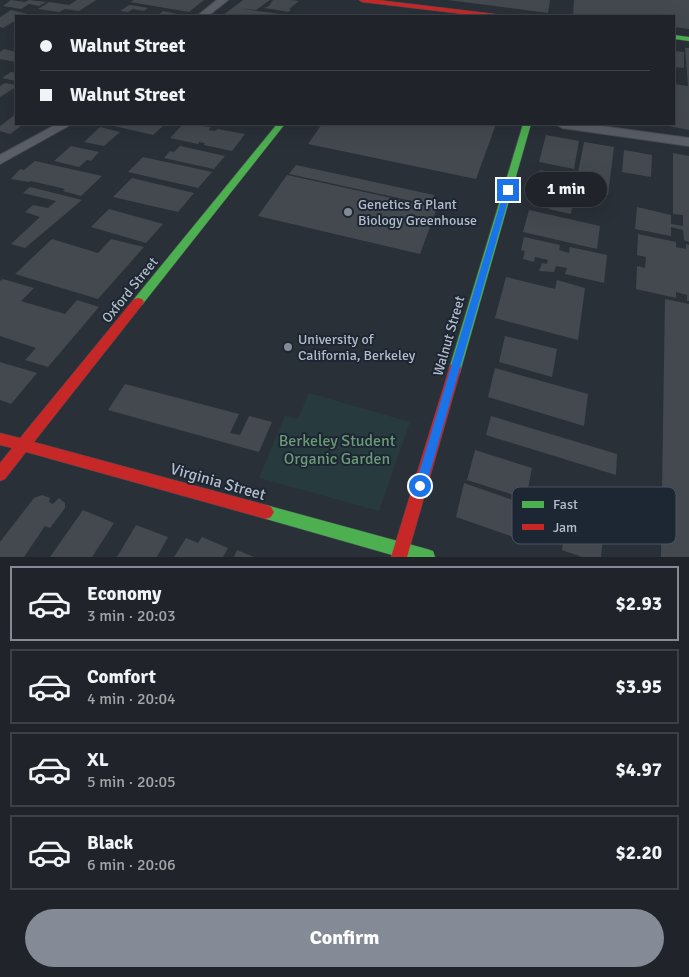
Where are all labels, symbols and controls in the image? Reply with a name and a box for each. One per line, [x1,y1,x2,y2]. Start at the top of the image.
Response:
text: Walnut Street [70,34,185,58]
text: Walnut Street [70,83,185,107]
callout: 1 min [526,172,608,208]
route end [497,179,519,201]
text: 1 min [547,179,585,199]
place label: Genetics & Plant Biology Greenhouse [358,196,477,229]
marker: Genetics & Plant Biology Greenhouse [342,206,354,218]
street label: Oxford Street [98,254,162,326]
street label: Walnut Street [429,294,469,378]
place label: University of California, Berkeley [298,331,416,364]
marker: University of California, Berkeley [282,341,294,353]
park label: Berkeley Student Organic Garden [279,431,396,469]
street label: Virginia Street [168,459,268,505]
route start [409,475,431,497]
legend [512,487,676,544]
text: Fast [553,496,578,513]
text: Jam [553,519,577,536]
icon: car [27,581,72,626]
text: Economy [87,582,161,606]
text: $2.93 [616,592,662,616]
text: 3 min · 20:03 [87,606,176,626]
icon: car [27,664,72,709]
text: Comfort [87,665,156,689]
text: $3.95 [616,675,662,699]
text: 4 min · 20:04 [87,689,176,709]
icon: car [27,747,72,792]
text: XL [87,748,109,772]
text: $4.97 [616,758,662,782]
text: 5 min · 20:05 [87,772,176,792]
icon: car [27,830,72,875]
text: Black [87,831,133,855]
text: $2.20 [616,841,662,865]
text: 6 min · 20:06 [87,855,176,875]
button: Confirm [25,909,664,967]

